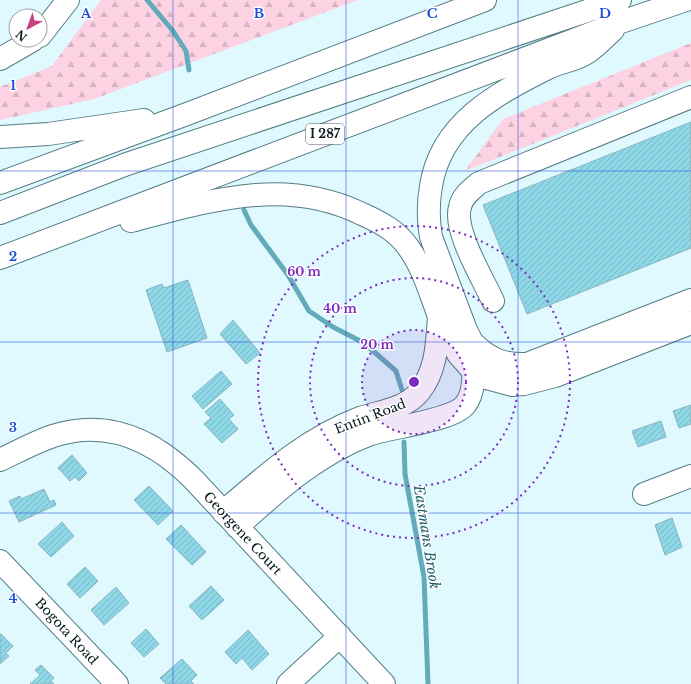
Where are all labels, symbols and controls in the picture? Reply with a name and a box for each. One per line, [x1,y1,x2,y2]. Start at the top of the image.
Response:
text: A [80,5,92,22]
text: B [254,5,264,22]
text: C [427,5,438,22]
text: D [599,5,611,22]
north arrow [8,8,48,48]
text: N [12,26,30,44]
text: 1 [10,77,16,94]
road number: I 287 [306,124,344,144]
text: 2 [9,248,17,265]
text: 60 m [287,264,322,279]
text: 40 m [323,301,357,316]
text: 20 m [360,337,394,352]
centre of rings [407,375,421,389]
street label: Entin Road [332,395,408,438]
text: 3 [9,419,17,436]
water label: Eastmans Brook [410,483,444,590]
street label: Georgene Court [200,488,286,579]
text: 4 [9,590,18,607]
street label: Bogota Road [31,594,102,668]

